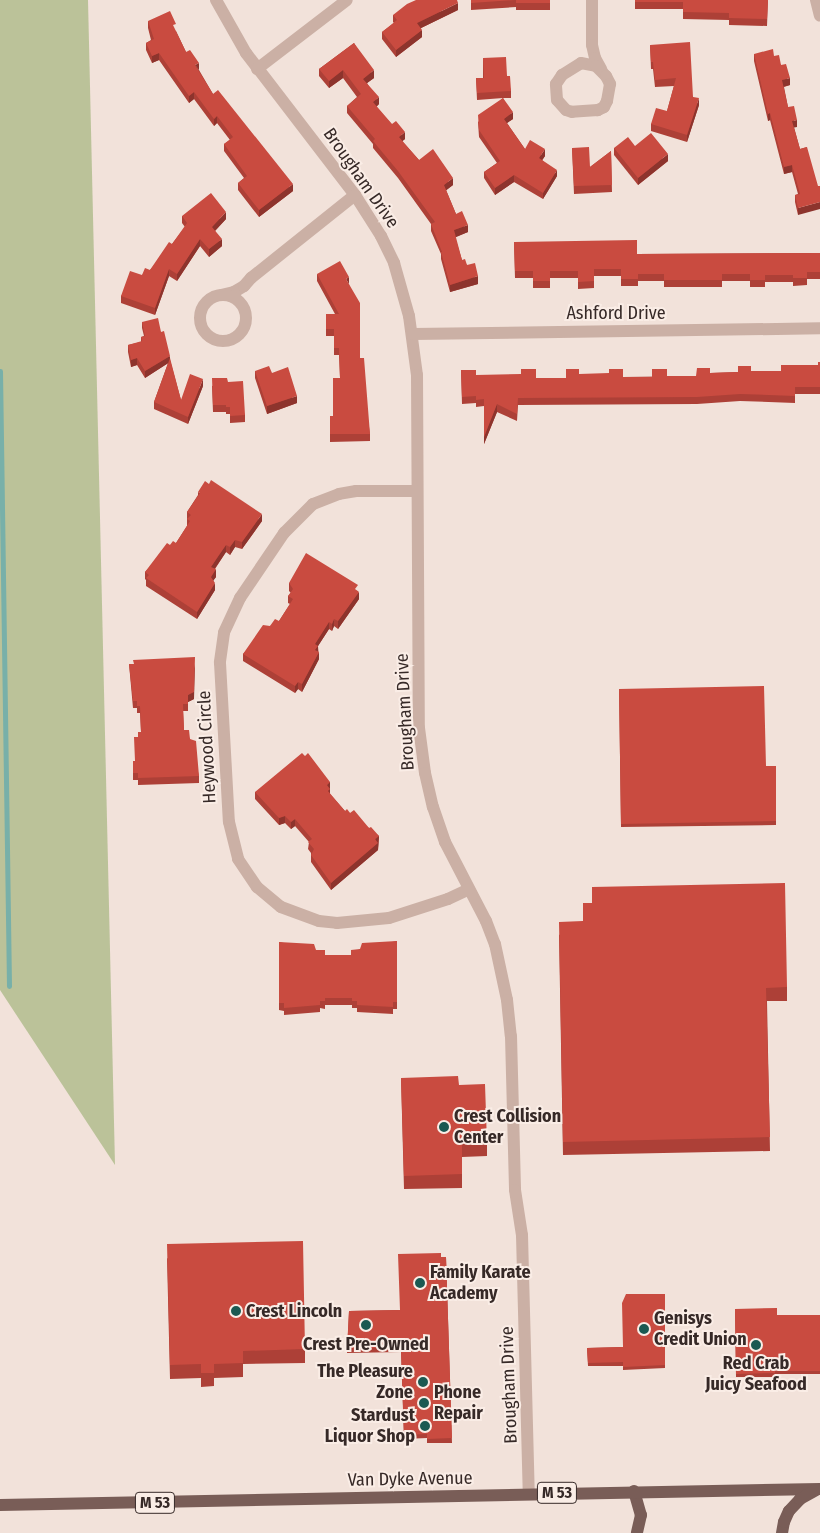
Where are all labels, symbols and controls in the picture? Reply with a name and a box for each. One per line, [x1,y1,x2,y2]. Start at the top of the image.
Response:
street label: Brougham Drive [318,124,404,232]
street label: Ashford Drive [566,302,666,324]
street label: Brougham Drive [391,653,419,771]
street label: Heywood Circle [193,690,221,804]
place label: Crest Collision Center [454,1106,561,1148]
marker: Crest Collision Center [438,1121,450,1133]
place label: Family Karate Academy [430,1262,531,1304]
marker: Family Karate Academy [414,1277,426,1289]
place label: Crest Lincoln [246,1300,342,1322]
marker: Crest Lincoln [230,1305,242,1317]
place label: Genisys Credit Union [654,1308,747,1350]
marker: Crest Pre-Owned [360,1319,372,1331]
marker: Genisys Credit Union [638,1323,650,1335]
street label: Brougham Drive [496,1326,522,1444]
place label: Crest Pre-Owned [303,1333,429,1355]
marker: Red Crab Juicy Seafood [750,1339,762,1351]
place label: Red Crab Juicy Seafood [705,1353,807,1396]
place label: The Pleasure Zone [317,1361,413,1404]
marker: The Pleasure Zone [417,1376,429,1388]
place label: Phone Repair [434,1382,483,1425]
marker: Phone Repair [418,1397,430,1409]
place label: Stardust Liquor Shop [325,1405,415,1448]
marker: Stardust Liquor Shop [419,1420,431,1432]
street label: Van Dyke Avenue [347,1467,473,1491]
road number: M 53 [536,1480,578,1506]
road number: M 53 [134,1490,176,1516]

